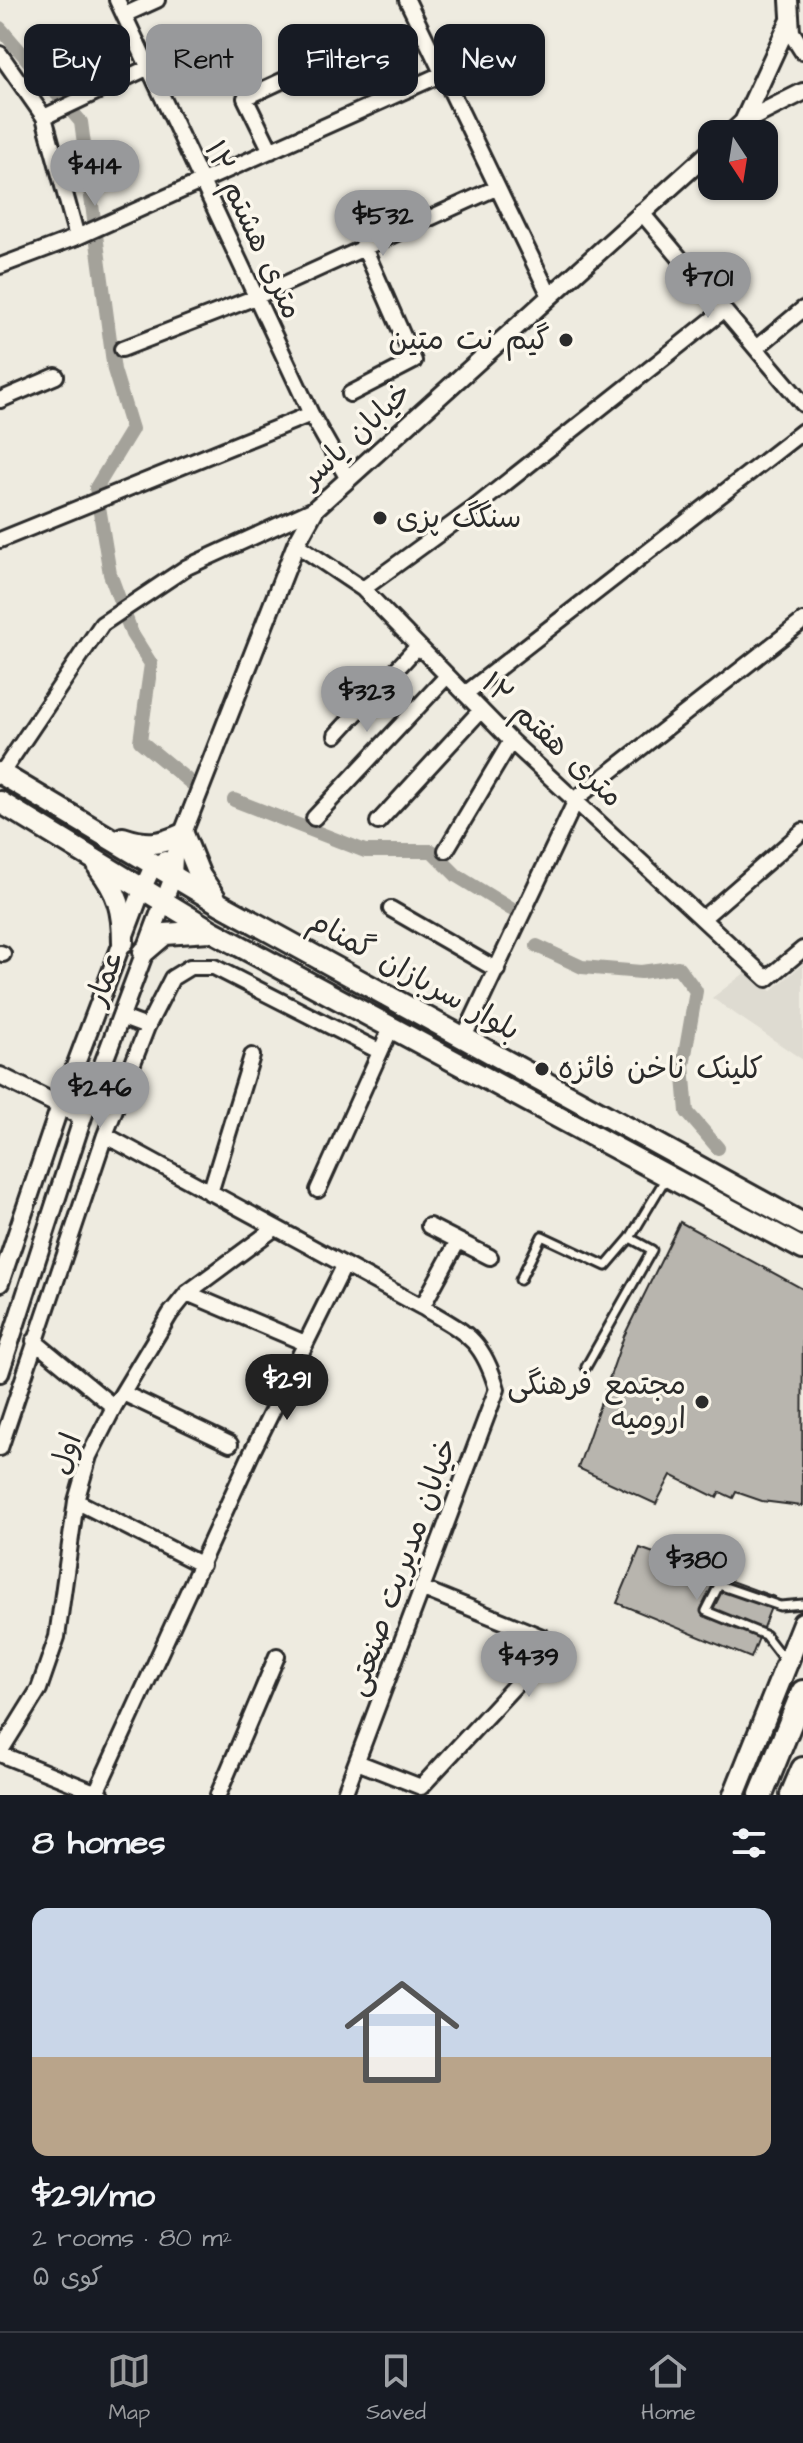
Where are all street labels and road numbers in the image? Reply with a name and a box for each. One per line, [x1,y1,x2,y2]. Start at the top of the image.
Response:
street label: ۱۲ متری هشتم [193,134,313,326]
street label: خیابان یاسر [289,372,421,500]
street label: ۱۲ متری هفتم [471,663,633,817]
street label: بلوار سربازان گمنام [300,901,527,1052]
street label: عمار [75,944,135,1013]
street label: اول [39,1427,93,1481]
street label: خیابان مدیریت صنعتی [336,1432,468,1702]

